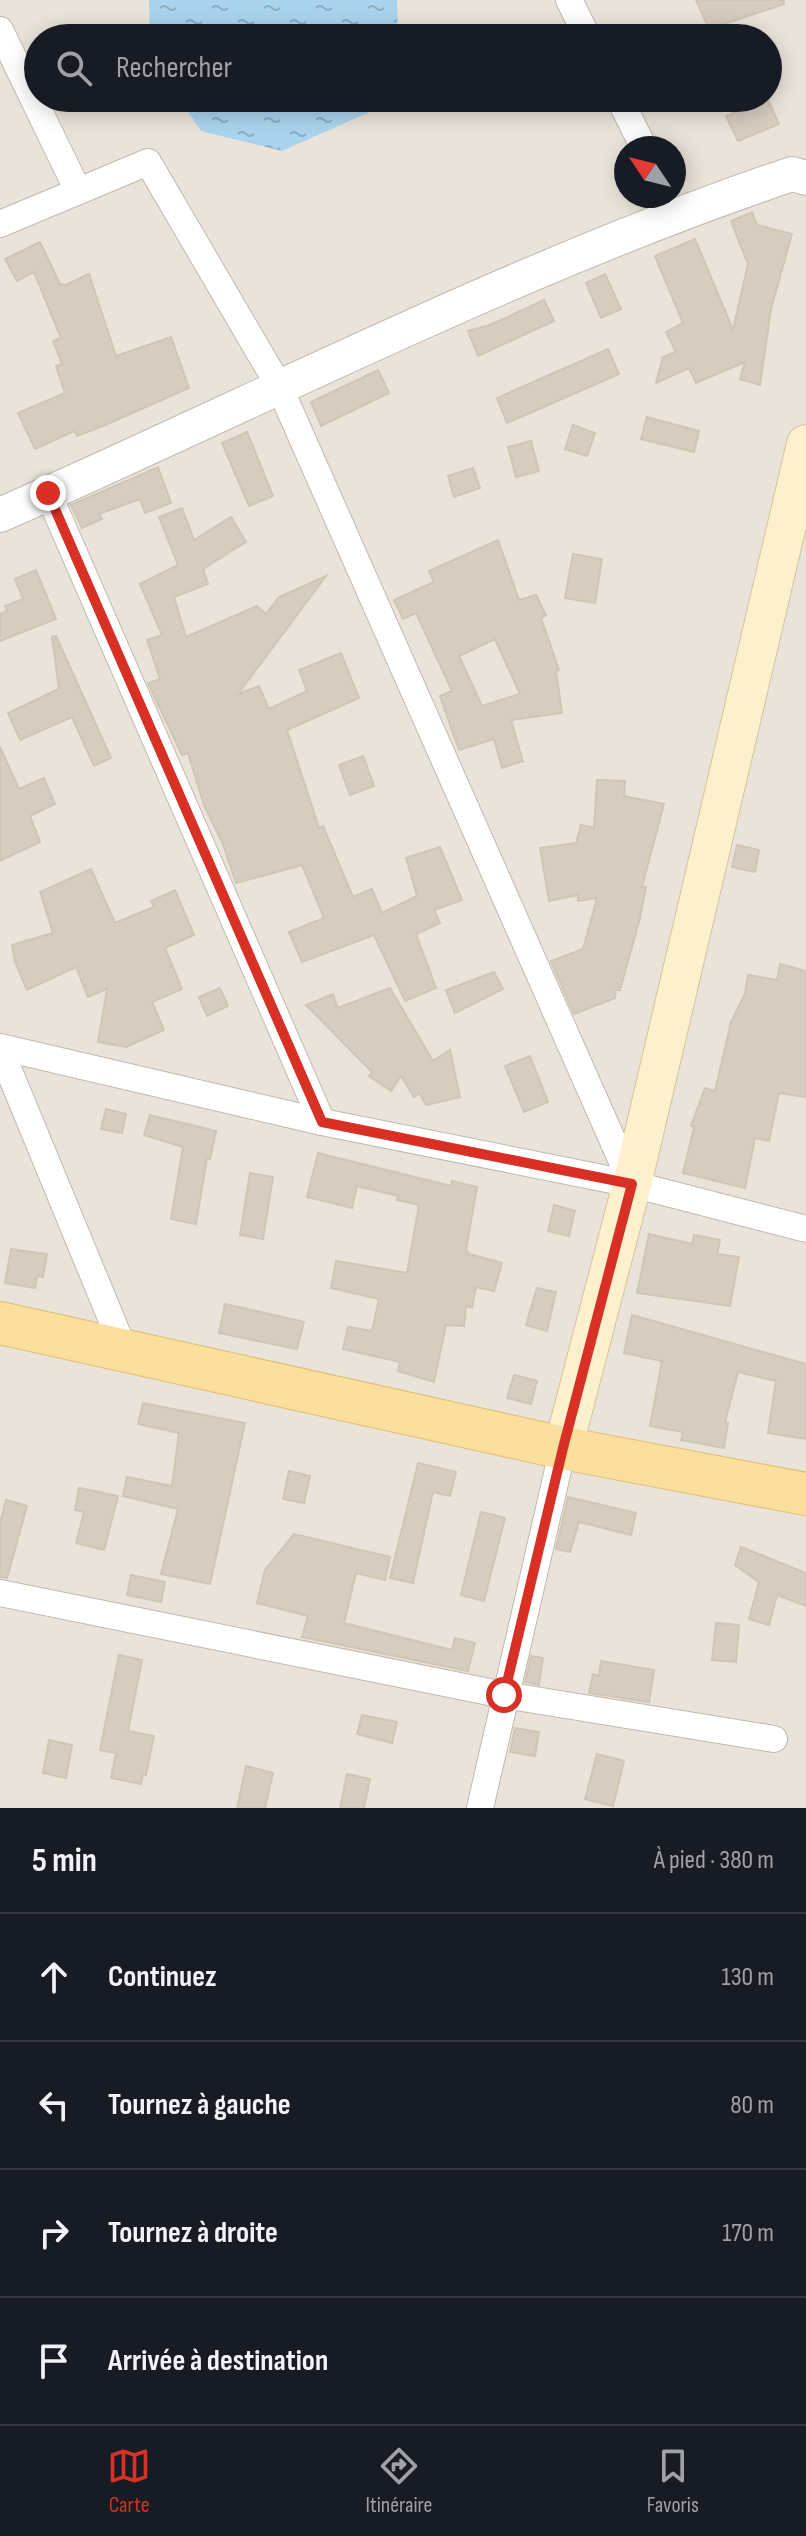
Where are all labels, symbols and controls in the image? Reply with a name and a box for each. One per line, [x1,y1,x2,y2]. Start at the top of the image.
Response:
search box [24,24,782,112]
icon: search [52,46,96,90]
text: Rechercher [116,50,232,86]
north arrow [614,136,686,208]
route end [30,475,66,511]
route start [486,1677,522,1713]
text: 5 min [32,1840,97,1881]
text: À pied · 380 m [654,1845,774,1876]
icon: ahead [32,1955,76,1999]
text: Continuez [108,1959,217,1995]
text: 130 m [722,1962,774,1993]
icon: left [32,2083,76,2127]
text: Tournez à gauche [108,2087,291,2123]
text: 80 m [730,2090,774,2121]
icon: right [32,2211,76,2255]
text: Tournez à droite [108,2215,278,2251]
text: 170 m [722,2218,774,2249]
icon: arrive [32,2339,76,2383]
text: Arrivée à destination [108,2343,328,2379]
tab: Carte [107,2444,151,2519]
tab: Itinéraire [366,2444,432,2519]
tab: Favoris [647,2444,699,2519]

